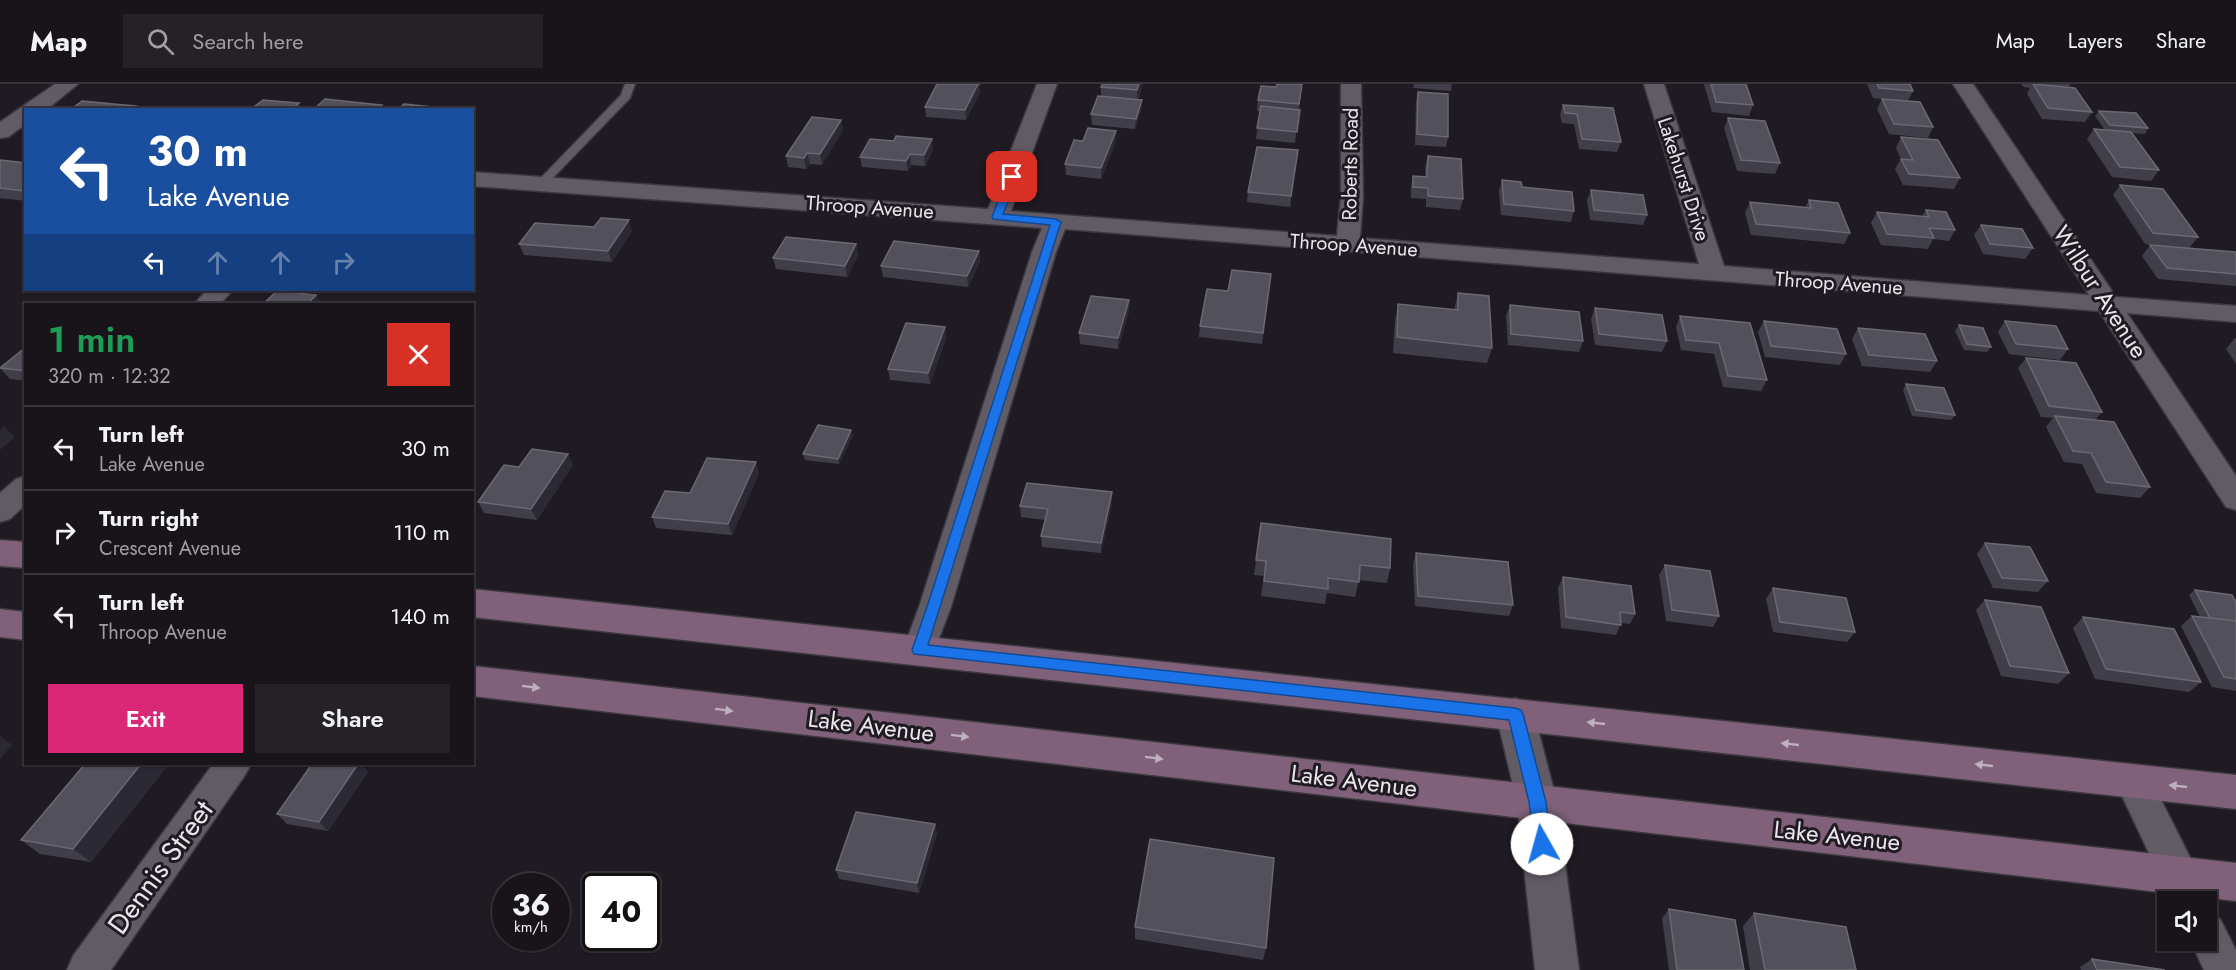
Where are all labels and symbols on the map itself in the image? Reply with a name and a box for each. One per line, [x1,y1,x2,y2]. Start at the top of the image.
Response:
street label: Roberts Road [1335,107,1366,221]
street label: Lakehurst Drive [1650,114,1717,245]
pin [986,151,1037,202]
street label: Throop Avenue [805,189,935,226]
street label: Wilbur Avenue [2044,218,2156,365]
street label: Throop Avenue [1289,227,1419,264]
street label: Throop Avenue [1774,265,1904,302]
one-way arrow [521,683,540,692]
street label: Lake Avenue [806,700,936,751]
one-way arrow [715,705,734,714]
one-way arrow [1587,718,1606,728]
one-way arrow [950,732,969,741]
one-way arrow [1781,739,1800,749]
one-way arrow [1144,754,1163,763]
street label: Lake Avenue [1289,755,1419,806]
one-way arrow [1974,760,1993,770]
one-way arrow [2168,781,2187,791]
street label: Dennis Street [98,792,223,943]
street label: Lake Avenue [1772,811,1902,860]
position arrow [1510,812,1574,876]
speed limit sign: 40 [582,873,660,951]

